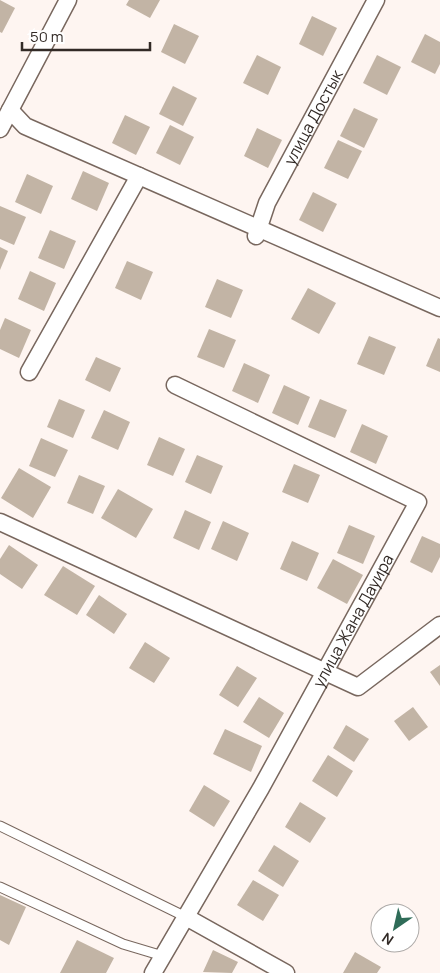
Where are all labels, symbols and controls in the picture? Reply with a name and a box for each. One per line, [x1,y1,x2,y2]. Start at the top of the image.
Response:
scale bar [22,20,150,52]
text: 50 m [30,26,64,47]
street label: улица Достык [278,65,348,169]
street label: улица Жана Дауира [307,550,398,691]
north arrow [370,903,420,953]
text: N [378,929,397,950]

